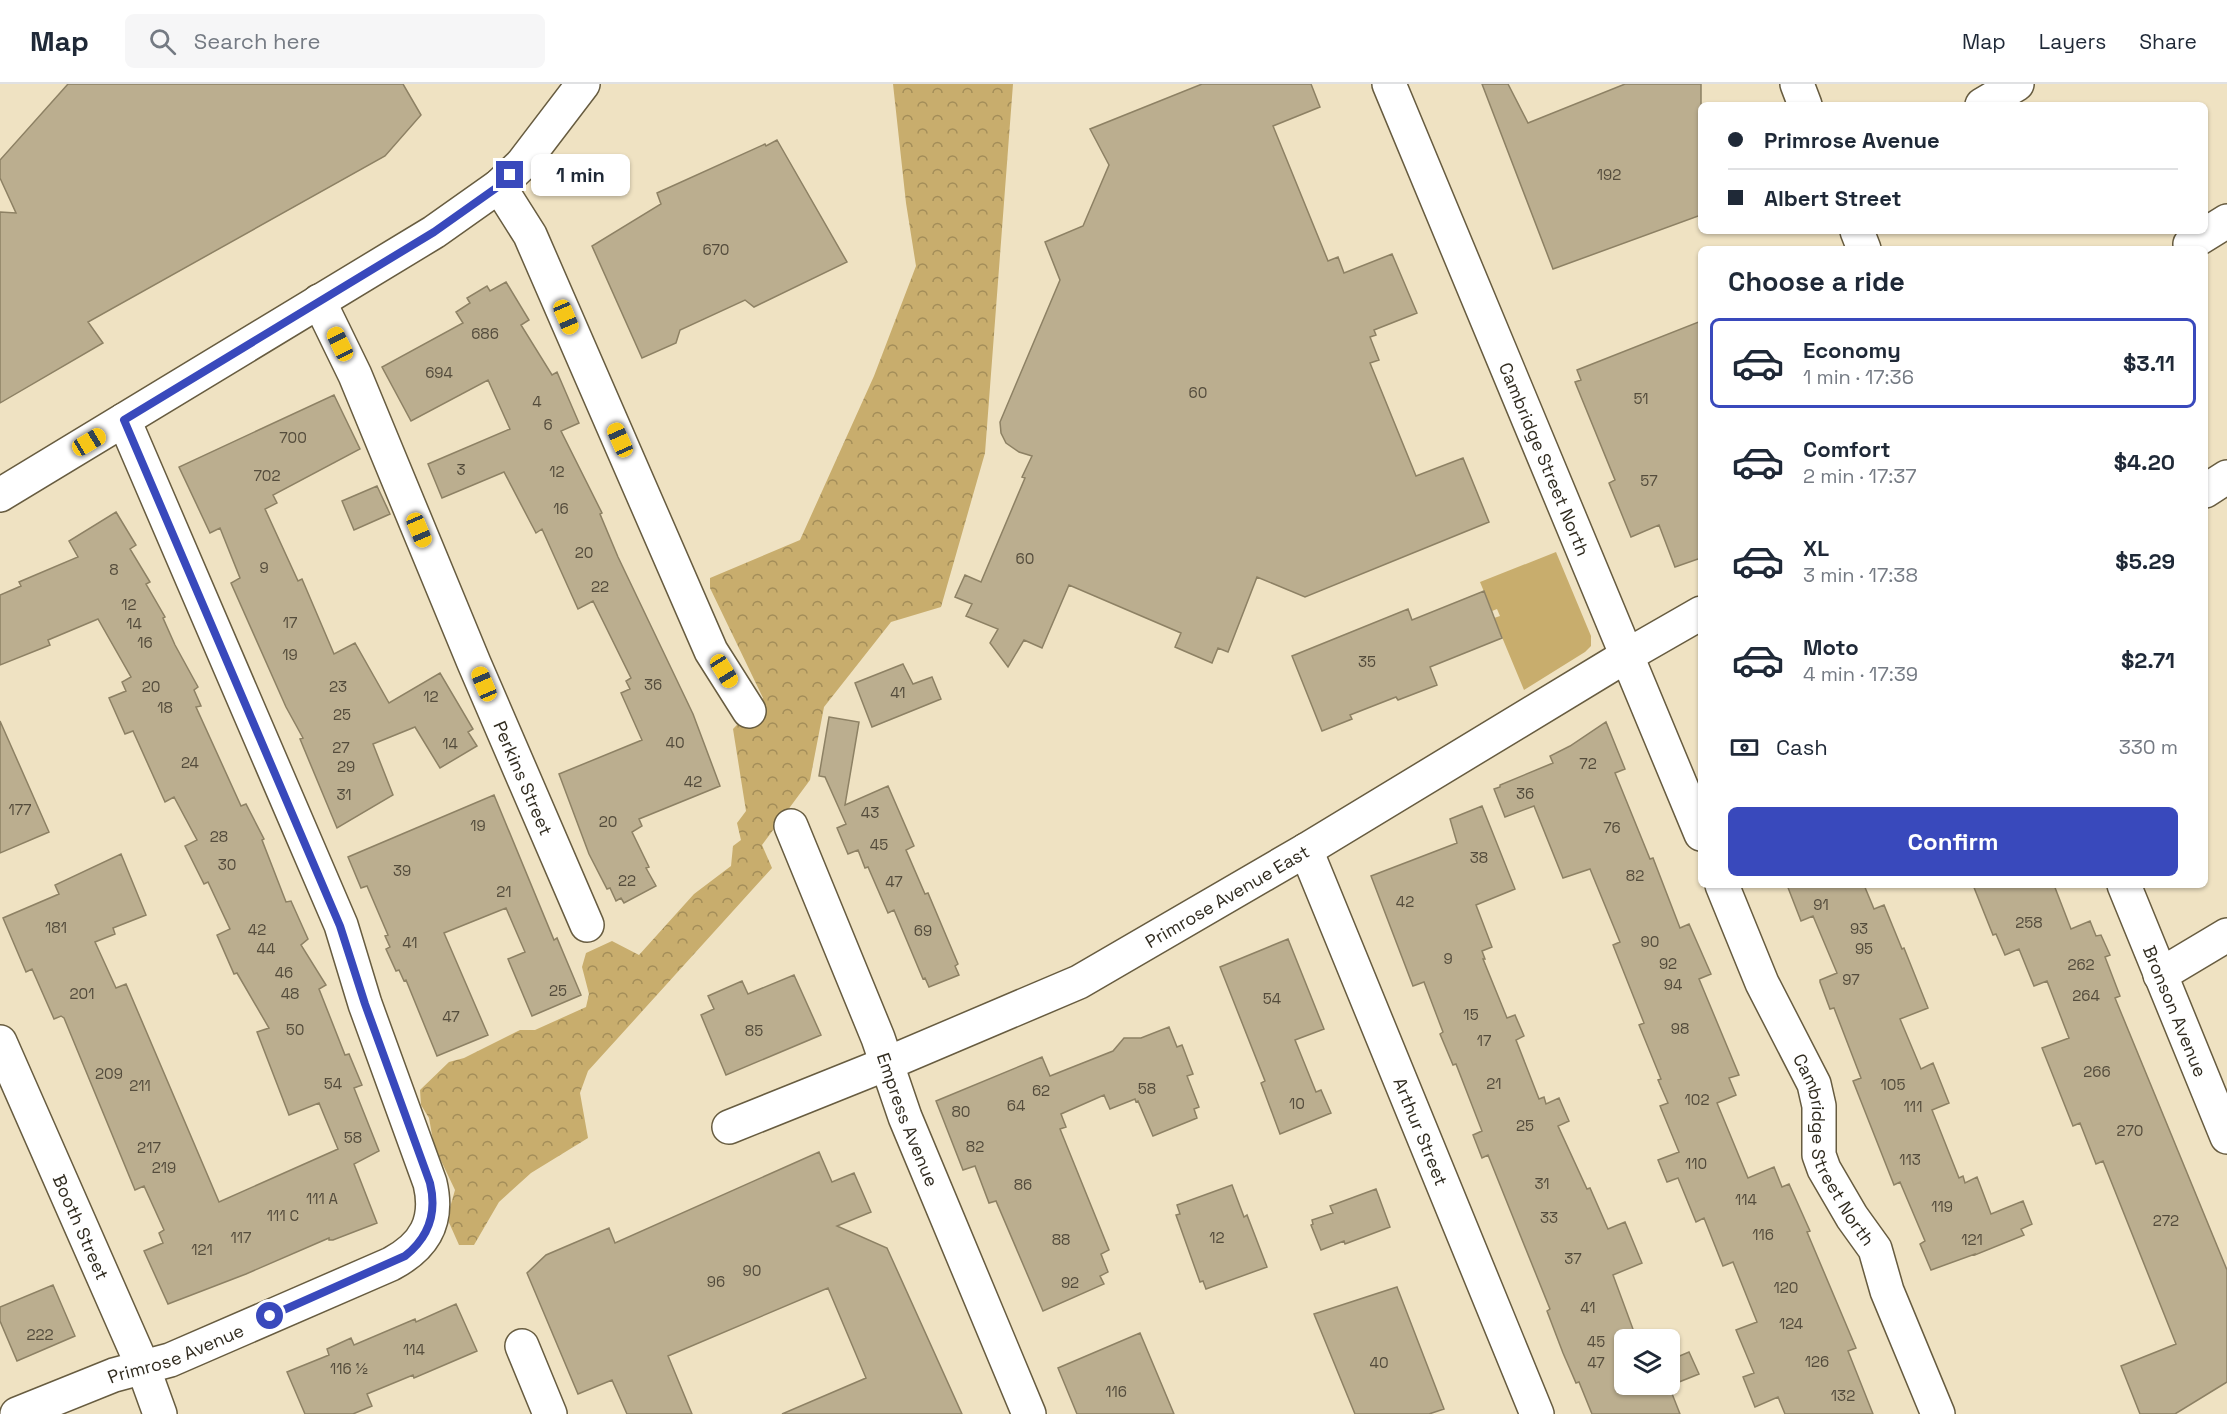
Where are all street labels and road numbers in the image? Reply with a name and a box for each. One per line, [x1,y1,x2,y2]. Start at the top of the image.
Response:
street label: Cambridge Street North [1494,359,1595,559]
street label: Perkins Street [489,717,558,839]
street label: Primrose Avenue East [1141,839,1313,953]
street label: Bronson Avenue [2138,942,2213,1080]
street label: Cambridge Street North [1789,1049,1880,1250]
street label: Empress Avenue [872,1050,944,1190]
street label: Arthur Street [1389,1074,1454,1189]
street label: Booth Street [48,1171,115,1283]
street label: Primrose Avenue [104,1318,247,1388]

